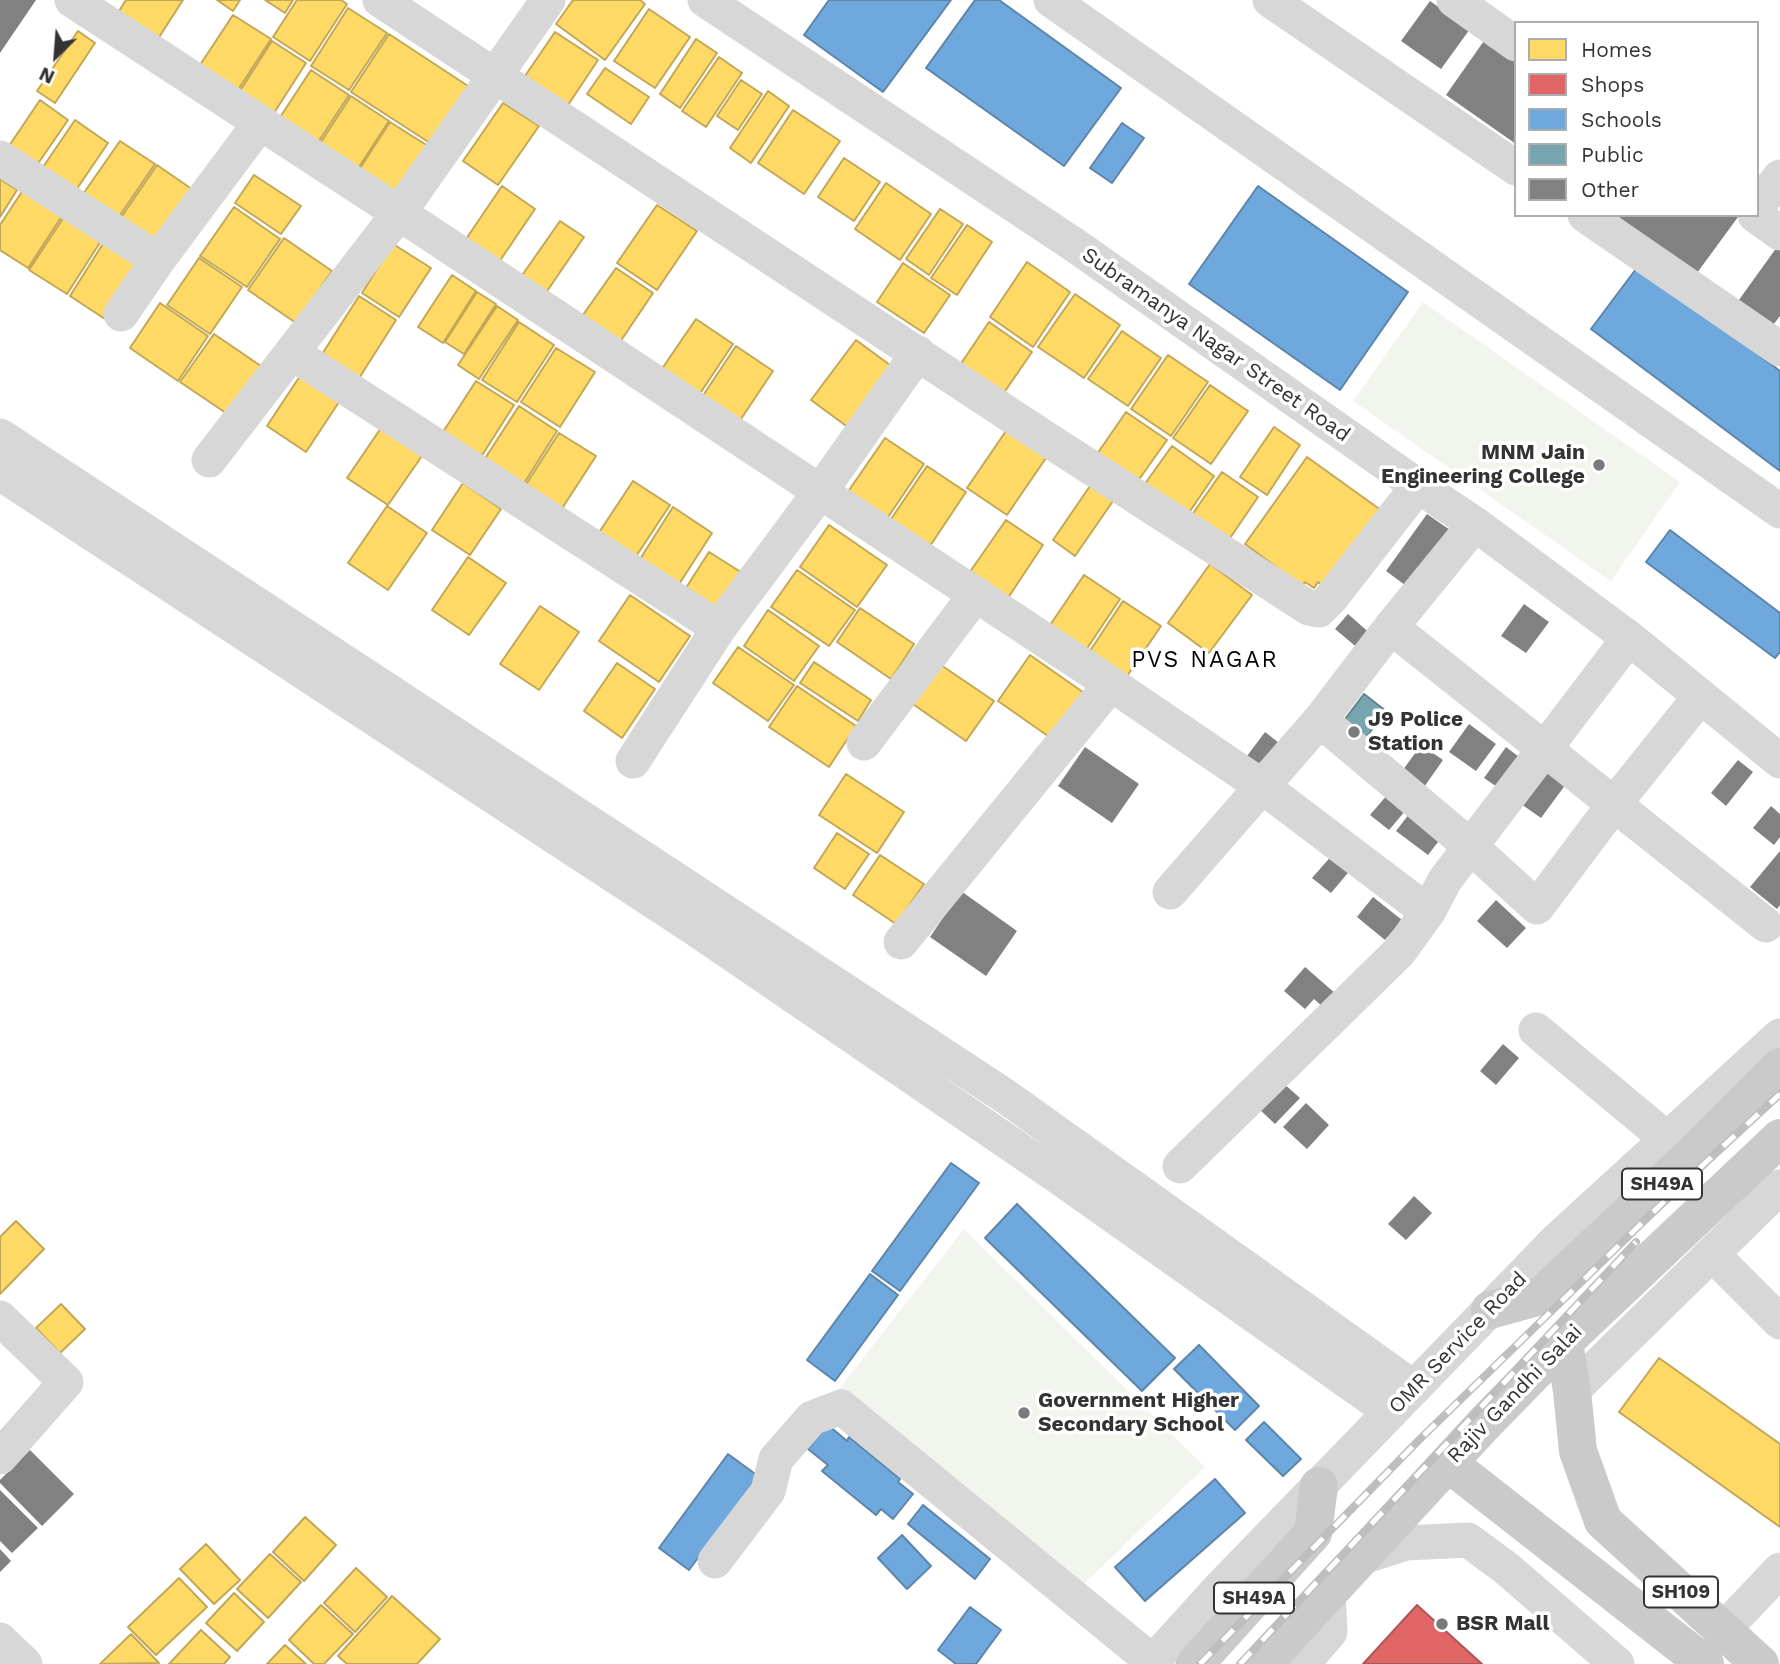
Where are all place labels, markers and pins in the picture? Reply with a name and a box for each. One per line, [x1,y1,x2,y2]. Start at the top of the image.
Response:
place label: MNM Jain Engineering College [1381,440,1585,490]
marker: MNM Jain Engineering College [1591,457,1607,473]
place label: J9 Police Station [1368,707,1463,757]
marker: J9 Police Station [1346,724,1362,740]
place label: Government Higher Secondary School [1038,1388,1239,1438]
marker: Government Higher Secondary School [1016,1405,1032,1421]
place label: BSR Mall [1456,1611,1549,1637]
marker: BSR Mall [1434,1616,1450,1632]

